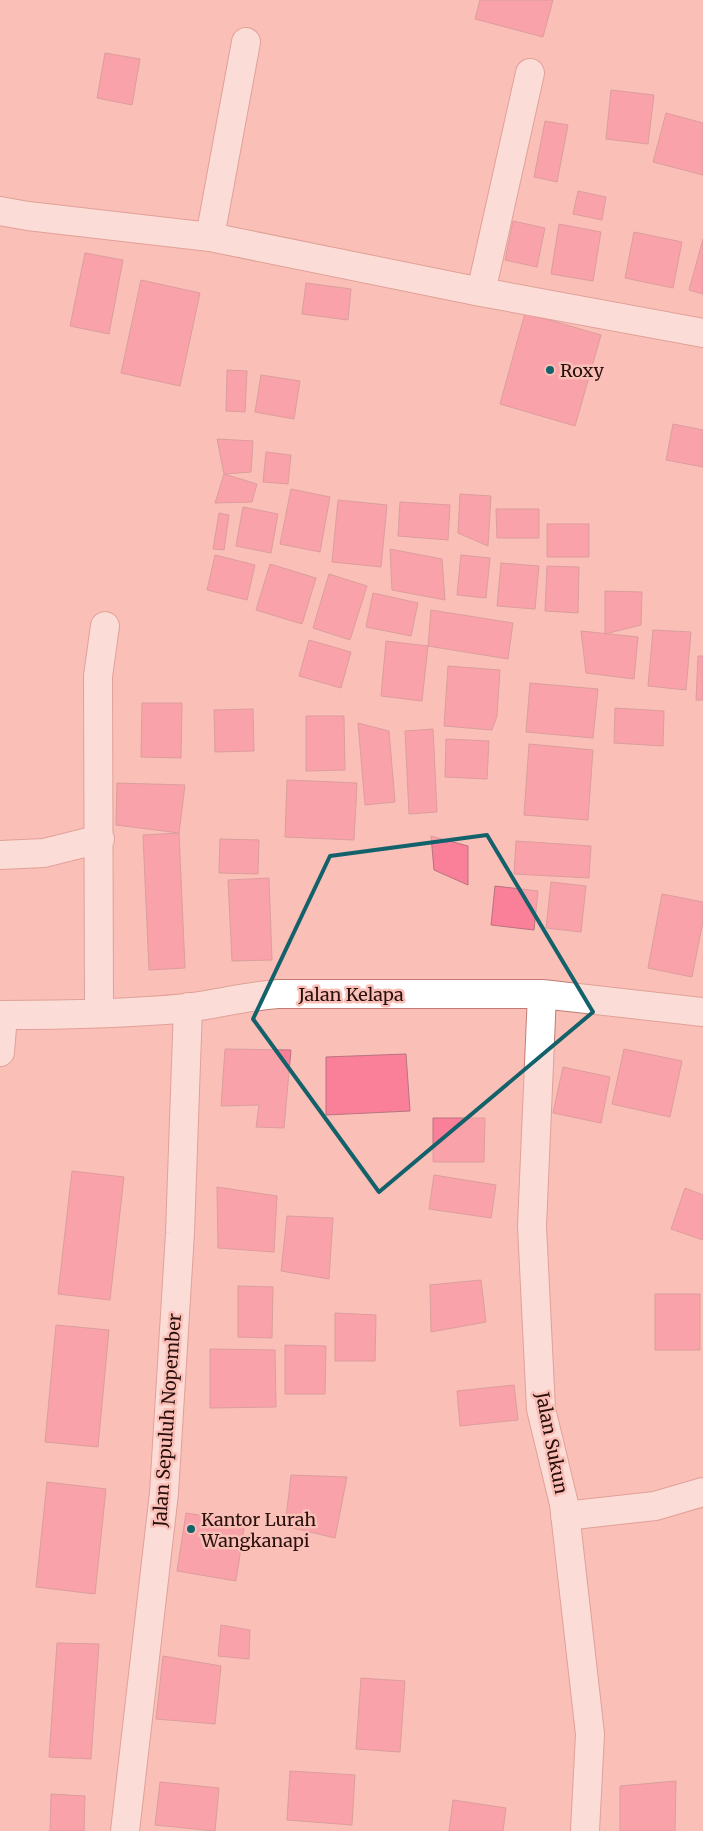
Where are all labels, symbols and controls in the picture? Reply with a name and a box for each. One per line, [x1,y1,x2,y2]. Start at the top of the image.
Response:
place label: Roxy [560,359,604,382]
marker: Roxy [544,364,556,376]
street label: Jalan Kelapa [297,983,404,1006]
street label: Jalan Sepuluh Nopember [148,1312,186,1529]
street label: Jalan Sukun [531,1389,573,1496]
place label: Kantor Lurah Wangkanapi [200,1508,316,1552]
marker: Kantor Lurah Wangkanapi [185,1523,197,1535]

